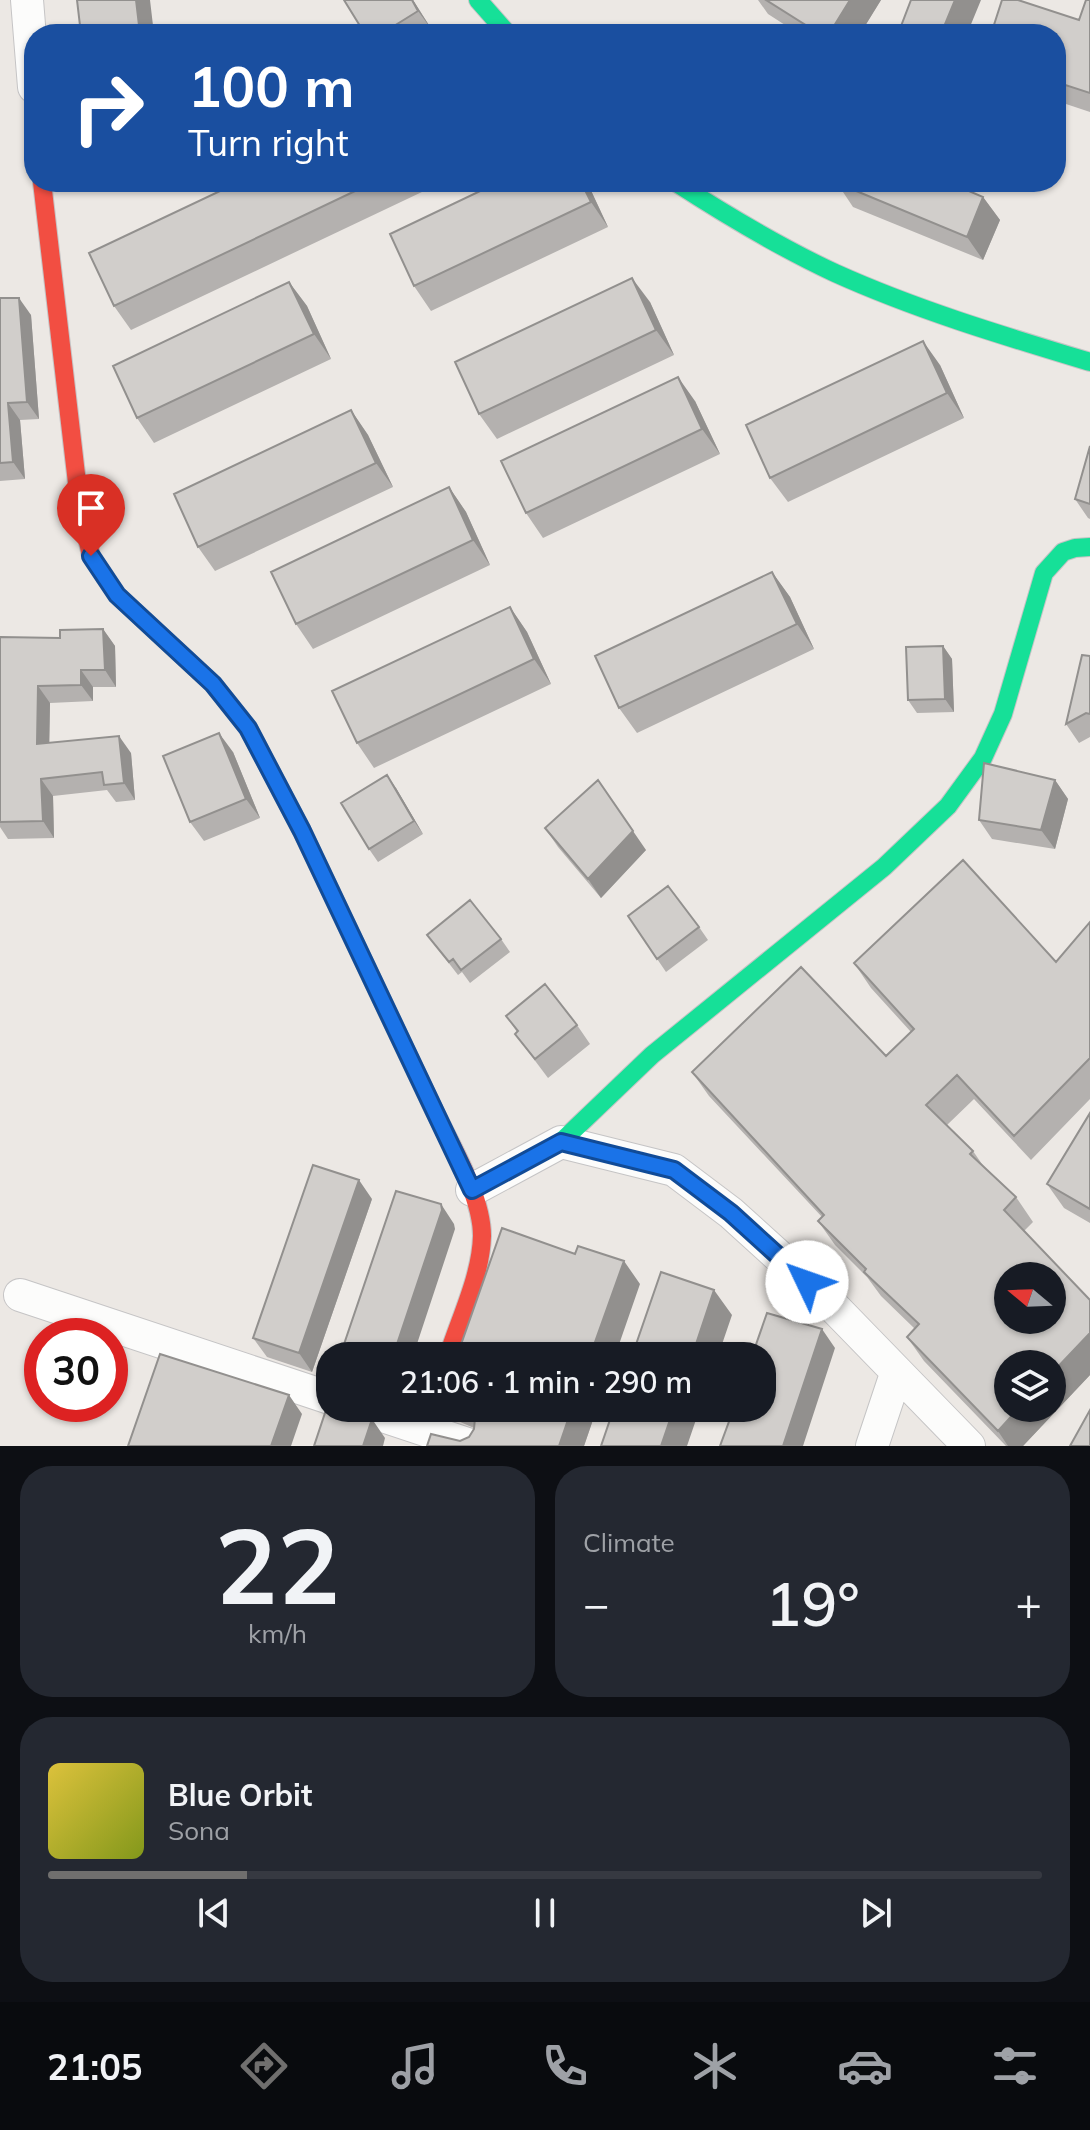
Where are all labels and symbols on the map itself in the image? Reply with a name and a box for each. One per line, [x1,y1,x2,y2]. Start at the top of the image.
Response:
pin [57,474,125,556]
position arrow [765,1240,849,1324]
north arrow [994,1262,1066,1334]
speed limit sign: 30 [24,1318,128,1422]

